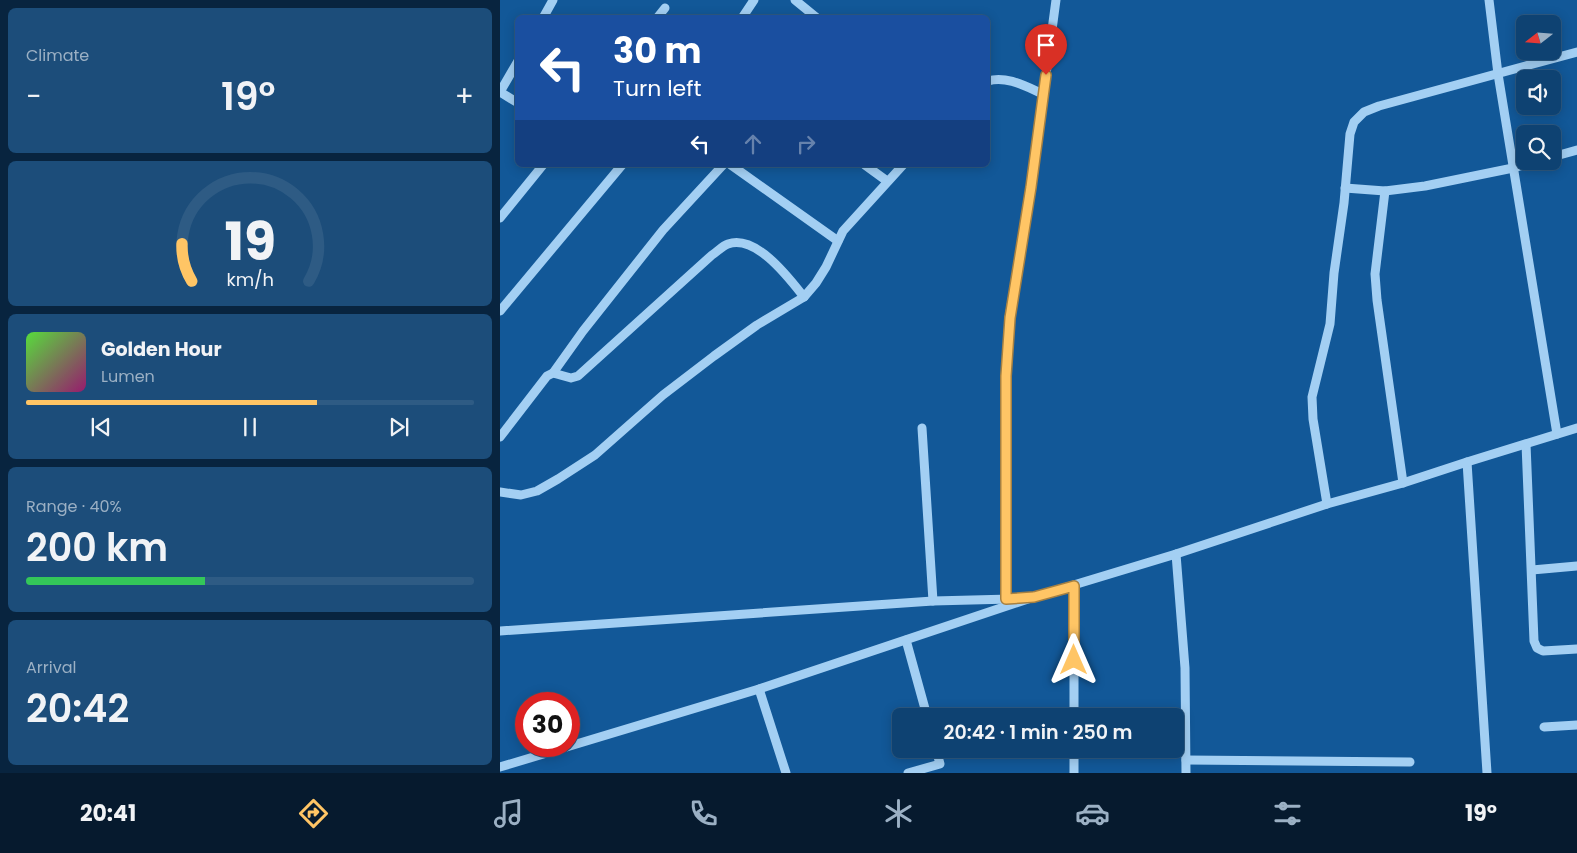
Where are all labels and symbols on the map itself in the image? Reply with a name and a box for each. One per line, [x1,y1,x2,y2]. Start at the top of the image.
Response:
north arrow [1516,15,1561,60]
pin [1025,24,1067,75]
position arrow [1047,633,1099,685]
speed limit sign: 30 [515,692,580,757]

